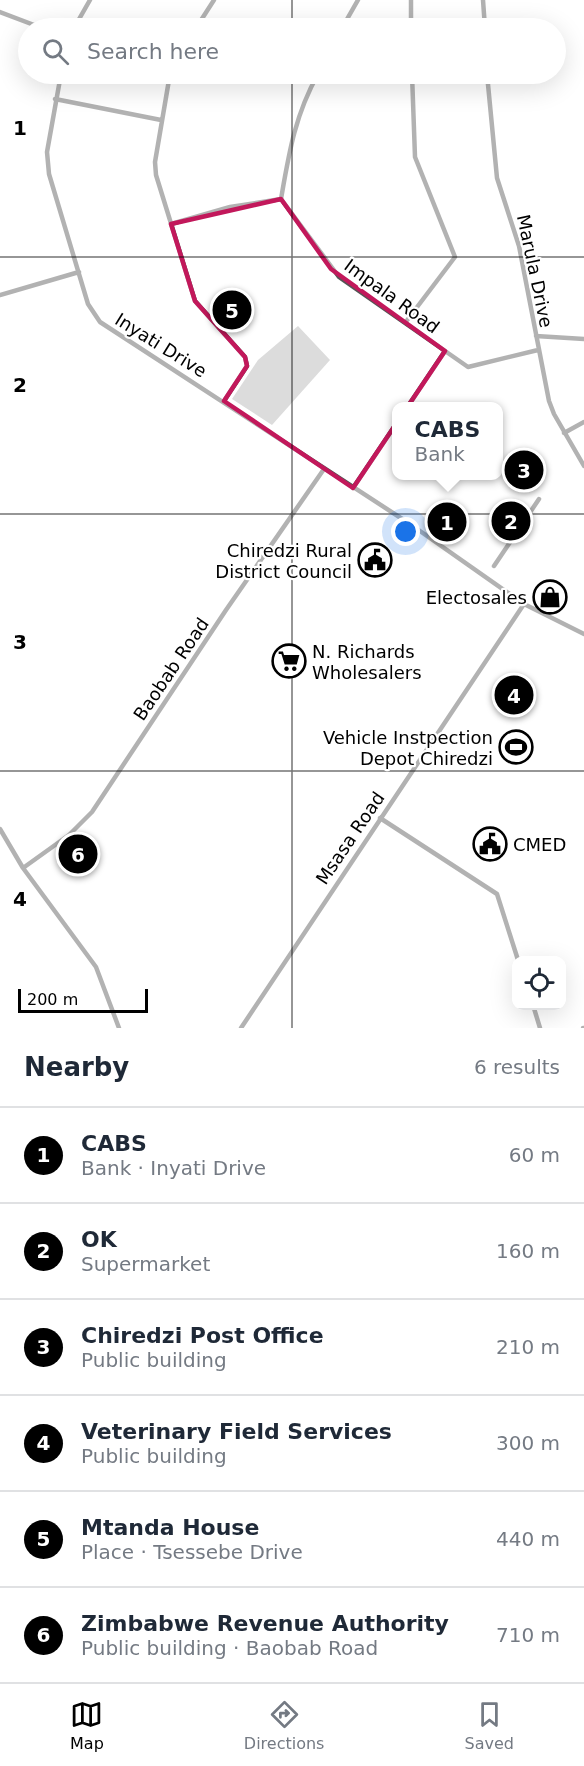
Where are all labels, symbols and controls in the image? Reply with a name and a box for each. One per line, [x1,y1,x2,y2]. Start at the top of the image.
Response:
search box [18,18,566,84]
icon: search [39,35,72,68]
text: Search here [87,39,219,64]
text: 1 [13,116,27,140]
street label: Marula Drive [513,213,557,329]
street label: Impala Road [340,255,444,337]
pin: 5 [212,288,252,332]
street label: Inyati Drive [111,308,211,382]
text: 2 [13,373,27,397]
popup [392,402,503,480]
text: CABS [415,417,480,442]
text: Bank [415,442,465,466]
pin: 3 [504,448,544,492]
pin: 2 [492,498,530,544]
pin: 1 [428,500,466,544]
your location [391,517,420,546]
place label: Chiredzi Rural District Council [215,540,352,582]
public building icon: Chiredzi Rural District Council [357,542,393,578]
shop icon: Electosales [532,579,568,615]
place label: Electosales [426,587,527,608]
street label: Baobab Road [129,614,213,724]
text: 3 [13,630,27,654]
place label: N. Richards Wholesalers [312,641,422,683]
supermarket icon: N. Richards Wholesalers [271,643,307,679]
pin: 4 [494,672,534,718]
place label: Vehicle Instpection Depot Chiredzi [323,727,493,769]
sports icon: Vehicle Instpection Depot Chiredzi [498,729,534,765]
street label: Msasa Road [311,788,389,888]
public building icon: CMED [472,826,508,862]
pin: 6 [58,832,98,876]
place label: CMED [513,834,566,855]
text: 4 [13,887,27,911]
map controls [512,956,566,1010]
button: locate [512,956,566,1010]
scale bar [18,986,148,1013]
text: 200 m [27,990,78,1009]
text: Nearby [24,1052,129,1082]
text: 6 results [474,1055,560,1079]
text: CABS [81,1131,147,1156]
text: 1 [37,1143,50,1167]
text: 60 m [509,1143,560,1167]
text: Bank · Inyati Drive [81,1156,266,1180]
text: OK [81,1227,117,1252]
text: 2 [37,1239,50,1263]
text: 160 m [496,1239,560,1263]
text: Supermarket [81,1252,210,1276]
text: Chiredzi Post Office [81,1323,324,1348]
text: 3 [37,1335,50,1359]
text: 210 m [496,1335,560,1359]
text: Public building [81,1348,227,1372]
text: Veterinary Field Services [81,1419,392,1444]
text: 4 [37,1431,50,1455]
text: 300 m [496,1431,560,1455]
text: Public building [81,1444,227,1468]
text: Mtanda House [81,1515,259,1540]
text: 5 [37,1527,50,1551]
text: 440 m [496,1527,560,1551]
text: Place · Tsessebe Drive [81,1540,303,1564]
text: Zimbabwe Revenue Authority [81,1611,449,1636]
text: 6 [37,1623,50,1647]
text: 710 m [496,1623,560,1647]
text: Public building · Baobab Road [81,1636,378,1660]
tab: Map [70,1698,104,1753]
tab: Directions [244,1698,324,1753]
tab: Saved [465,1698,514,1753]

